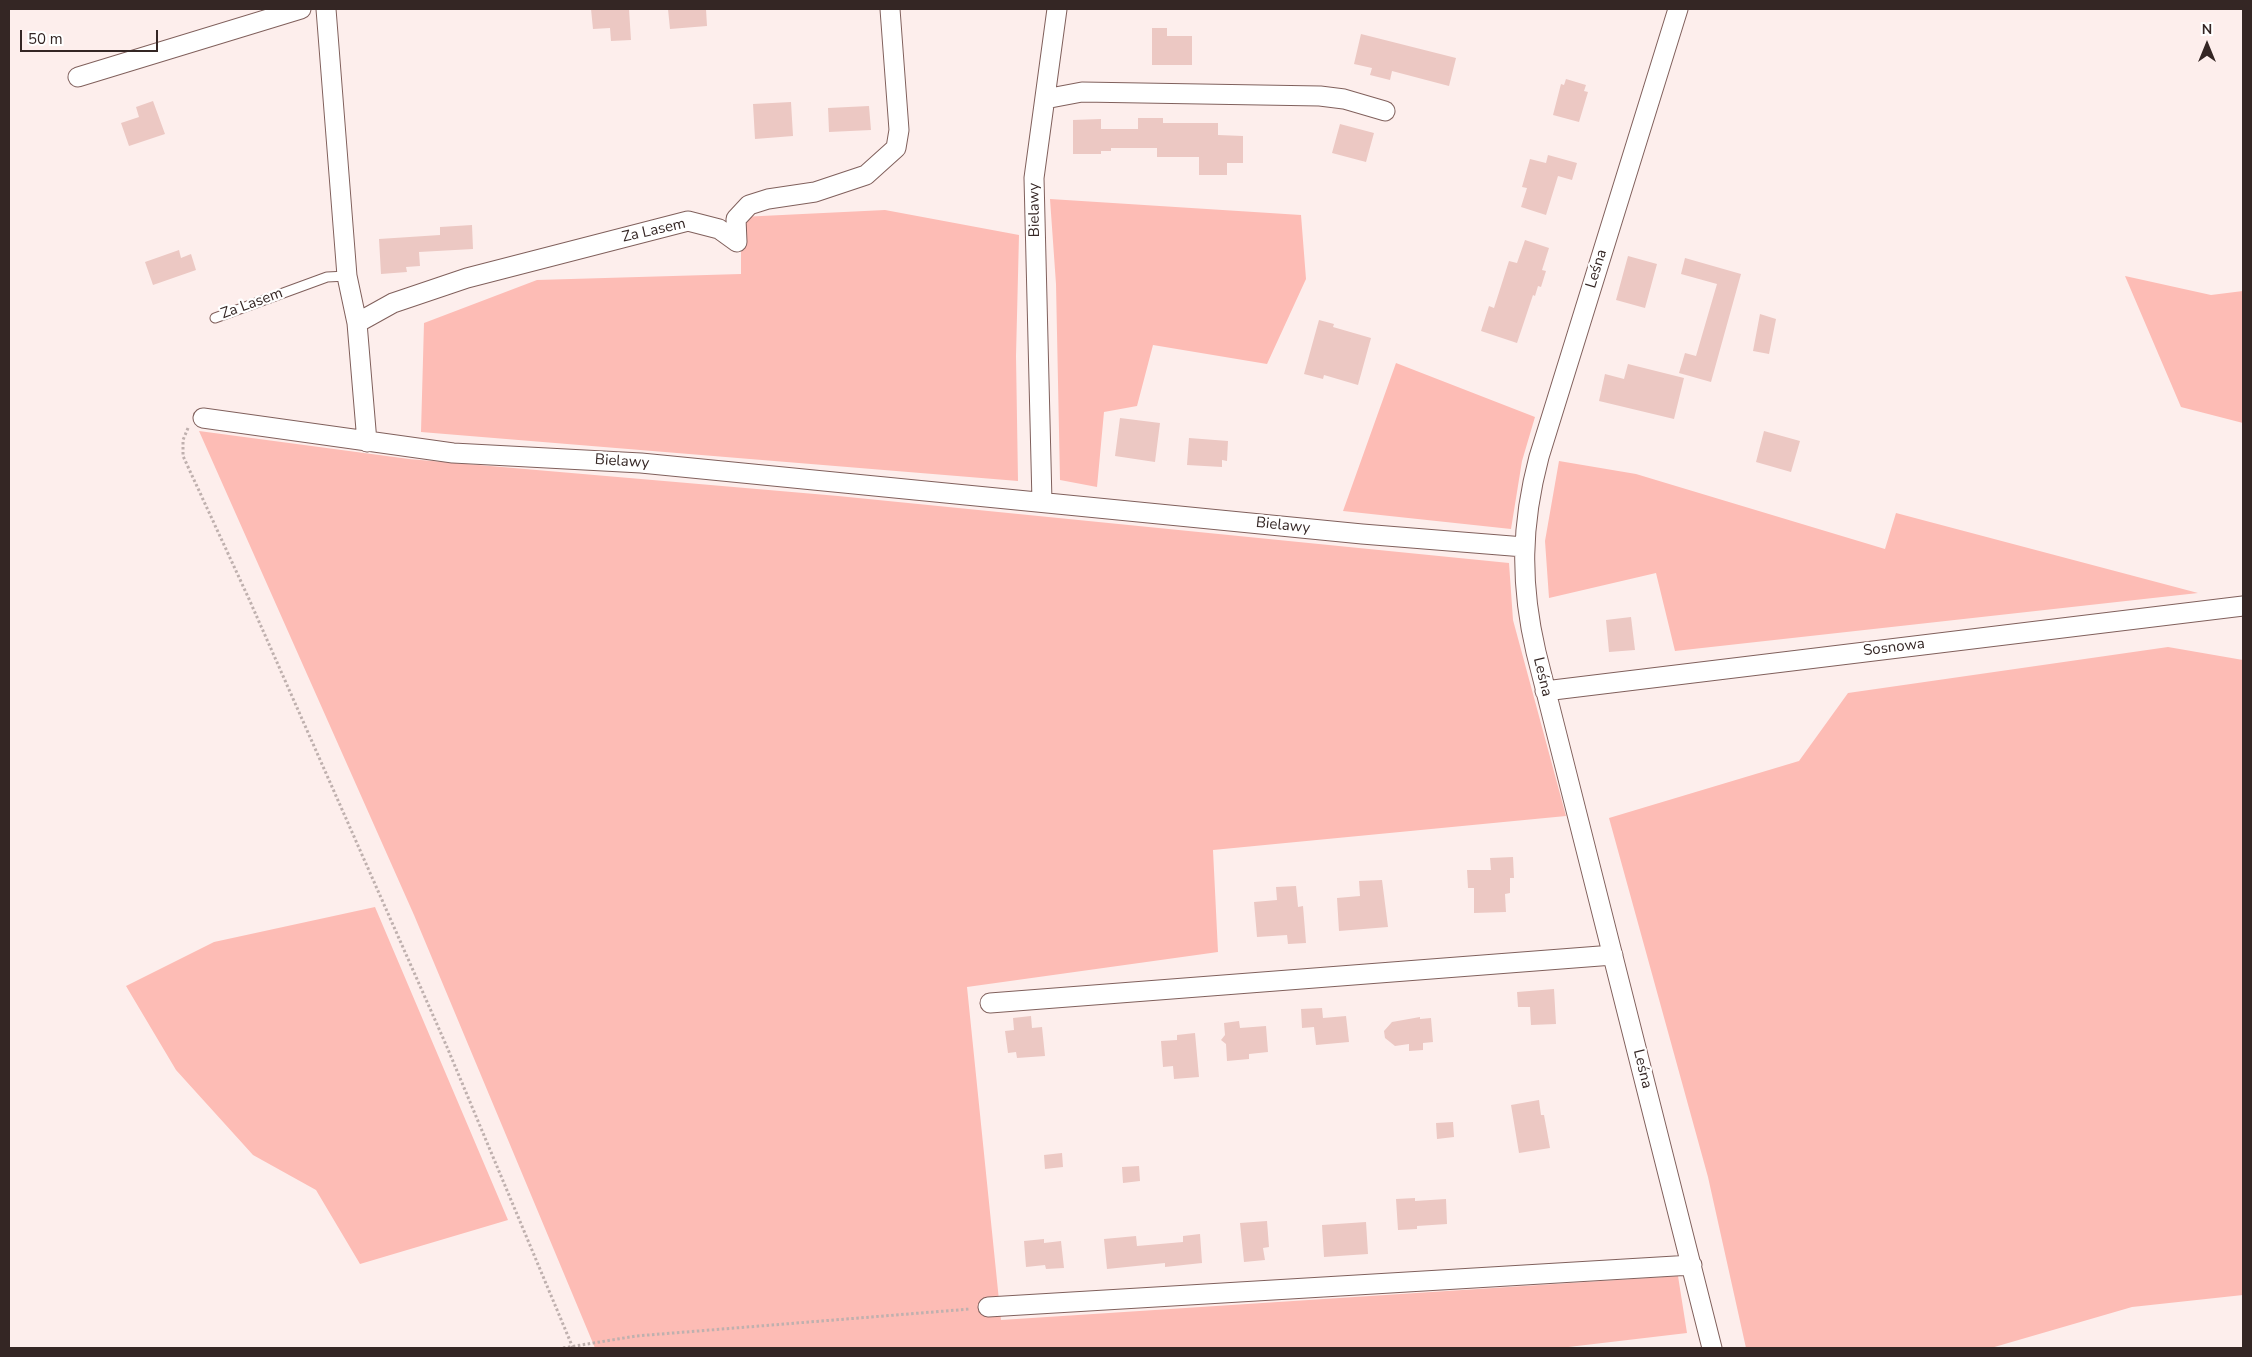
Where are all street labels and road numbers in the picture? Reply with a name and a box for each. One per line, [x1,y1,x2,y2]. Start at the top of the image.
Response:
street label: Bielawy [1026,183,1044,237]
street label: Za Lasem [620,215,688,247]
street label: Leśna [1583,247,1611,291]
street label: Za Lasem [219,284,285,324]
street label: Bielawy [594,451,650,473]
street label: Bielawy [1255,514,1311,538]
street label: Sosnowa [1862,635,1926,661]
street label: Leśna [1528,656,1556,698]
street label: Leśna [1628,1048,1656,1090]

